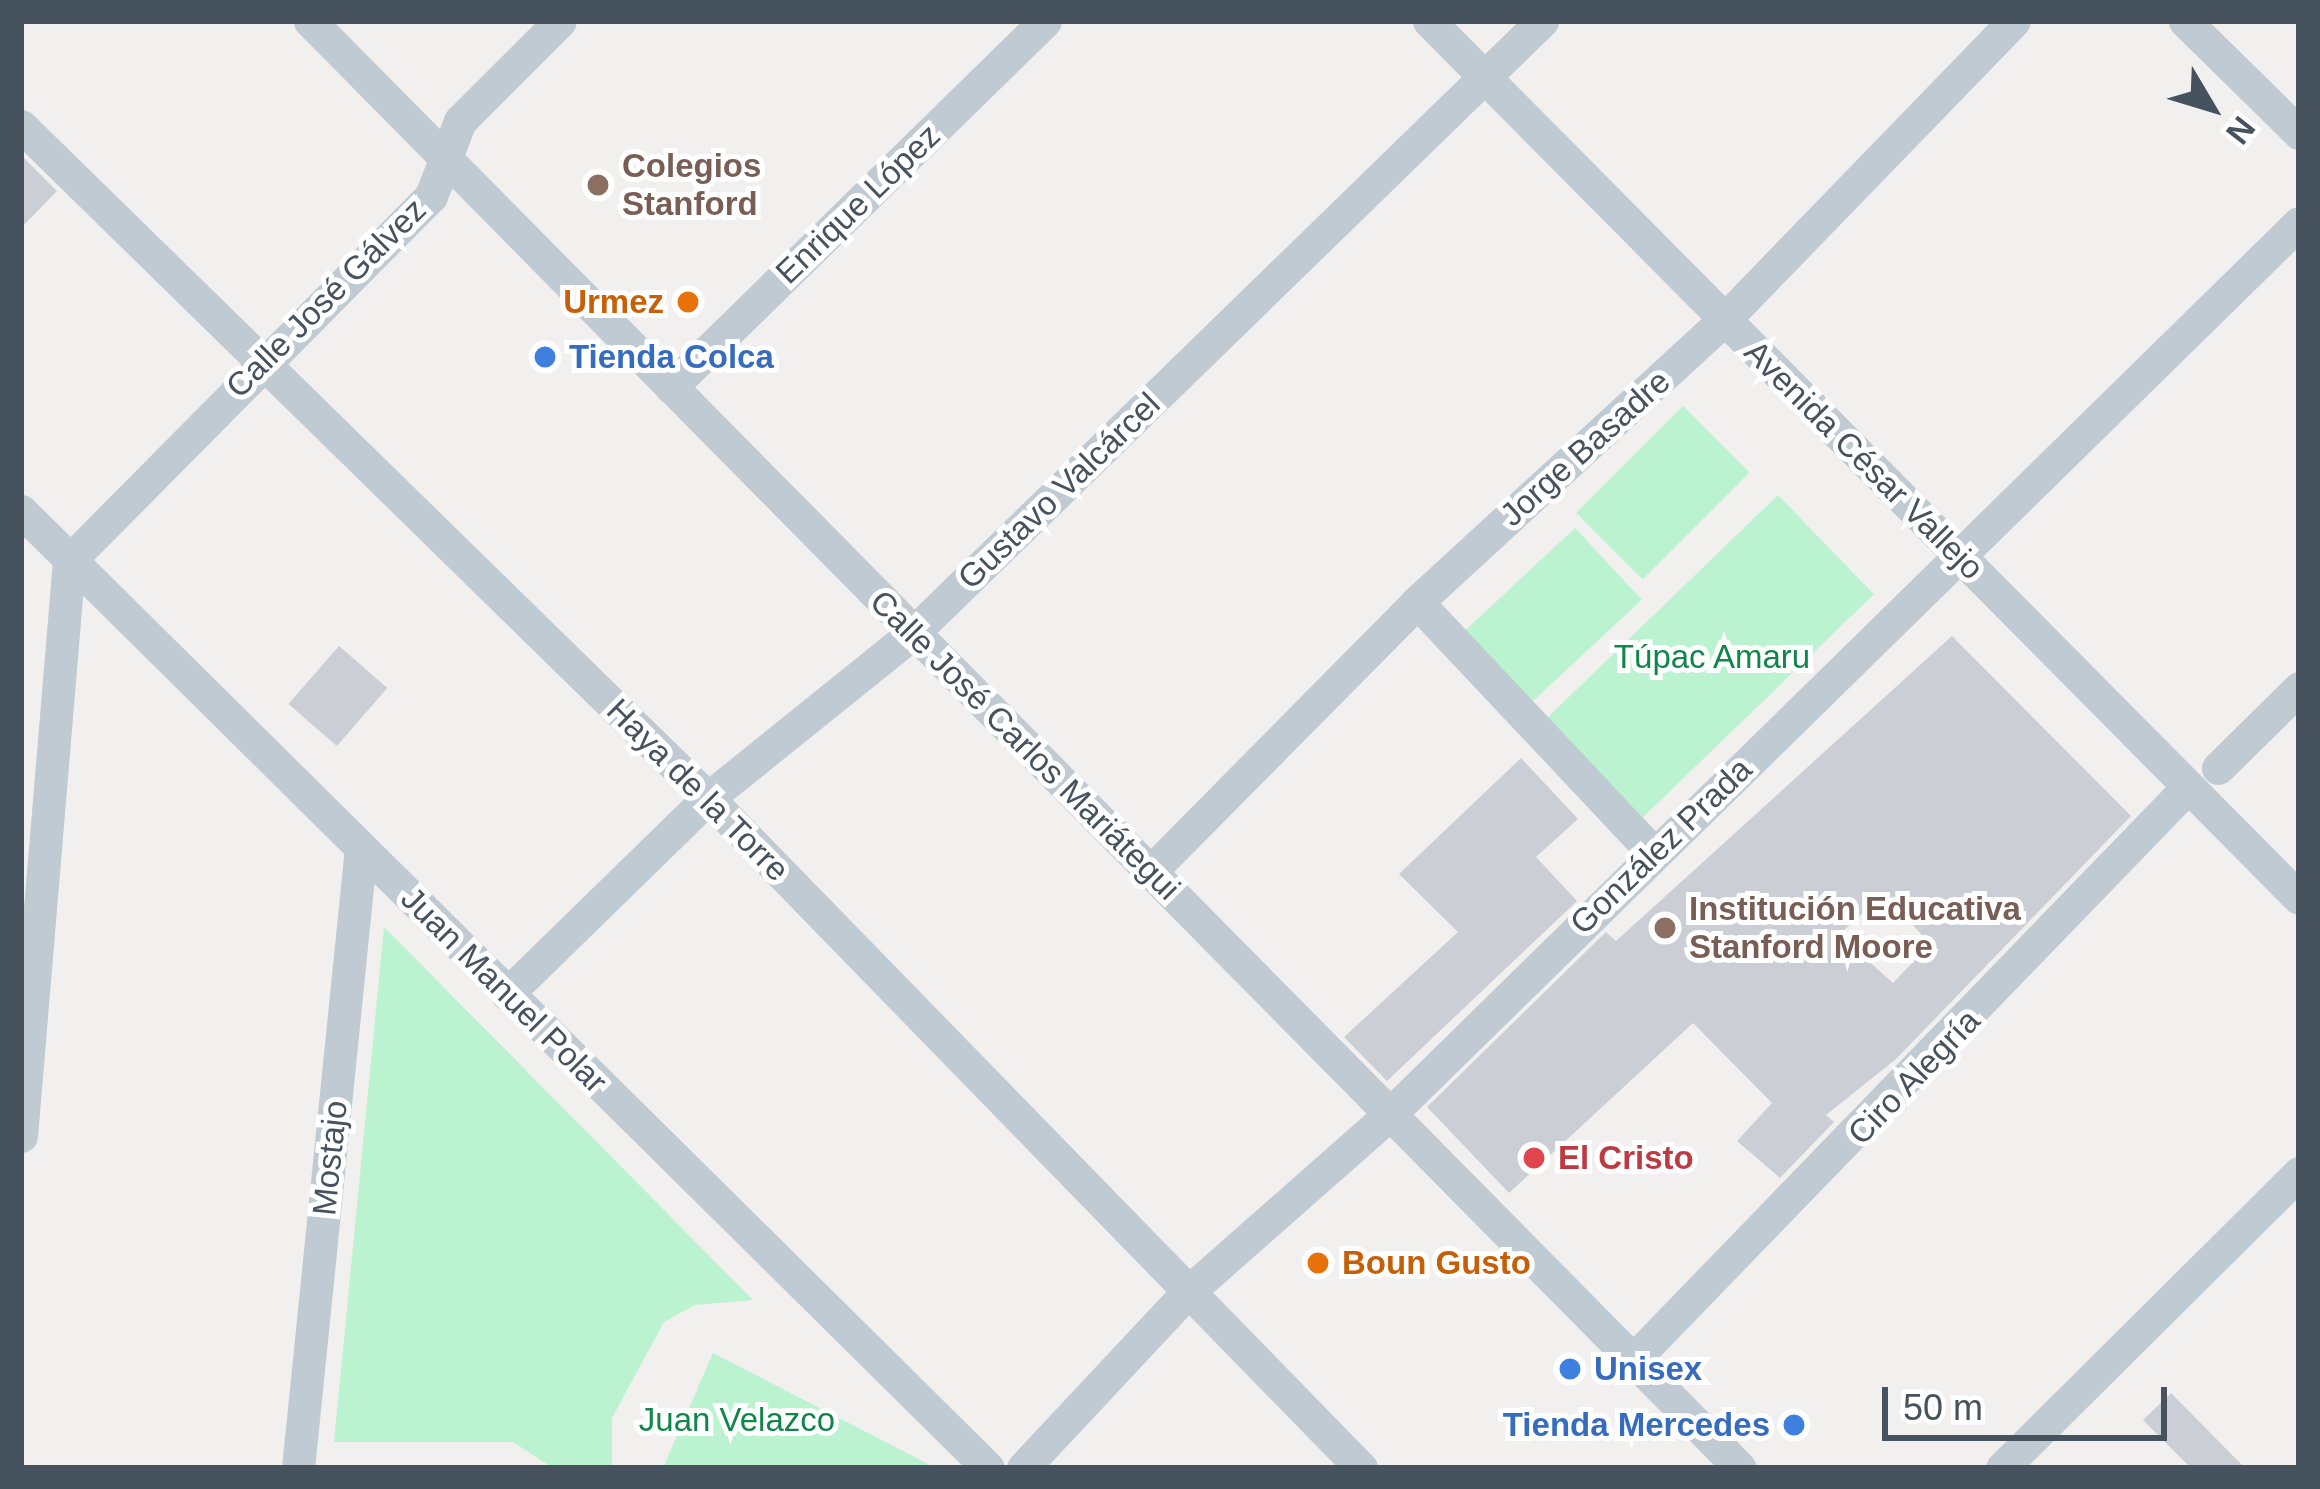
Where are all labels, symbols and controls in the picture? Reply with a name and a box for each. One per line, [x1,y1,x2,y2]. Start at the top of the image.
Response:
north arrow [2152,48,2272,168]
text: N [2219,110,2263,151]
street label: Enrique López [768,116,948,292]
place label: Colegios Stanford [622,146,761,224]
marker: Colegios Stanford [585,172,611,198]
street label: Calle José Gálvez [218,190,434,406]
place label: Urmez [563,282,664,322]
marker: Urmez [675,289,701,315]
street label: Avenida César Vallejo [1736,332,1992,588]
place label: Tienda Colca [569,337,774,377]
marker: Tienda Colca [532,344,558,370]
street label: Jorge Basadre [1492,361,1678,535]
street label: Gustavo Valcárcel [950,385,1168,597]
street label: Calle José Carlos Mariátegui [862,582,1188,908]
park label: Túpac Amaru [1613,637,1811,677]
street label: Haya de la Torre [598,690,798,890]
street label: González Prada [1562,750,1760,942]
street label: Juan Manuel Polar [393,879,615,1101]
place label: Institución Educativa Stanford Moore [1689,889,2021,967]
marker: Institución Educativa Stanford Moore [1652,915,1678,941]
street label: Ciro Alegría [1839,1001,1989,1153]
street label: Mostajo [304,1098,356,1218]
place label: El Cristo [1558,1138,1694,1178]
marker: El Cristo [1521,1145,1547,1171]
place label: Boun Gusto [1342,1243,1531,1283]
marker: Boun Gusto [1305,1250,1331,1276]
place label: Unisex [1594,1349,1702,1389]
marker: Unisex [1557,1356,1583,1382]
scale bar [1888,1363,2173,1437]
text: 50 m [1903,1387,1983,1428]
park label: Juan Velazco [639,1400,835,1440]
place label: Tienda Mercedes [1503,1405,1770,1445]
marker: Tienda Mercedes [1781,1412,1807,1438]

